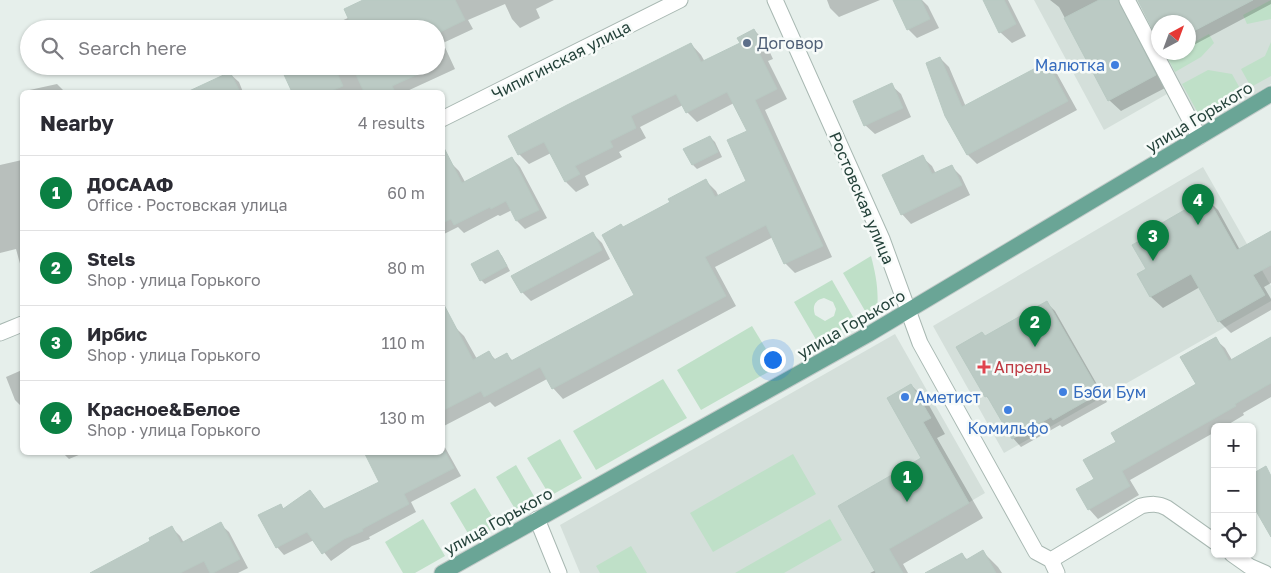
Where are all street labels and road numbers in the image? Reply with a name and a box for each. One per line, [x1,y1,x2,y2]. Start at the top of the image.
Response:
street label: Чипигинская улица [488,16,634,104]
street label: улица Горького [1142,77,1256,157]
street label: Ростовская улица [825,129,899,267]
street label: улица Горького [794,285,908,363]
street label: улица Горького [440,483,556,559]

